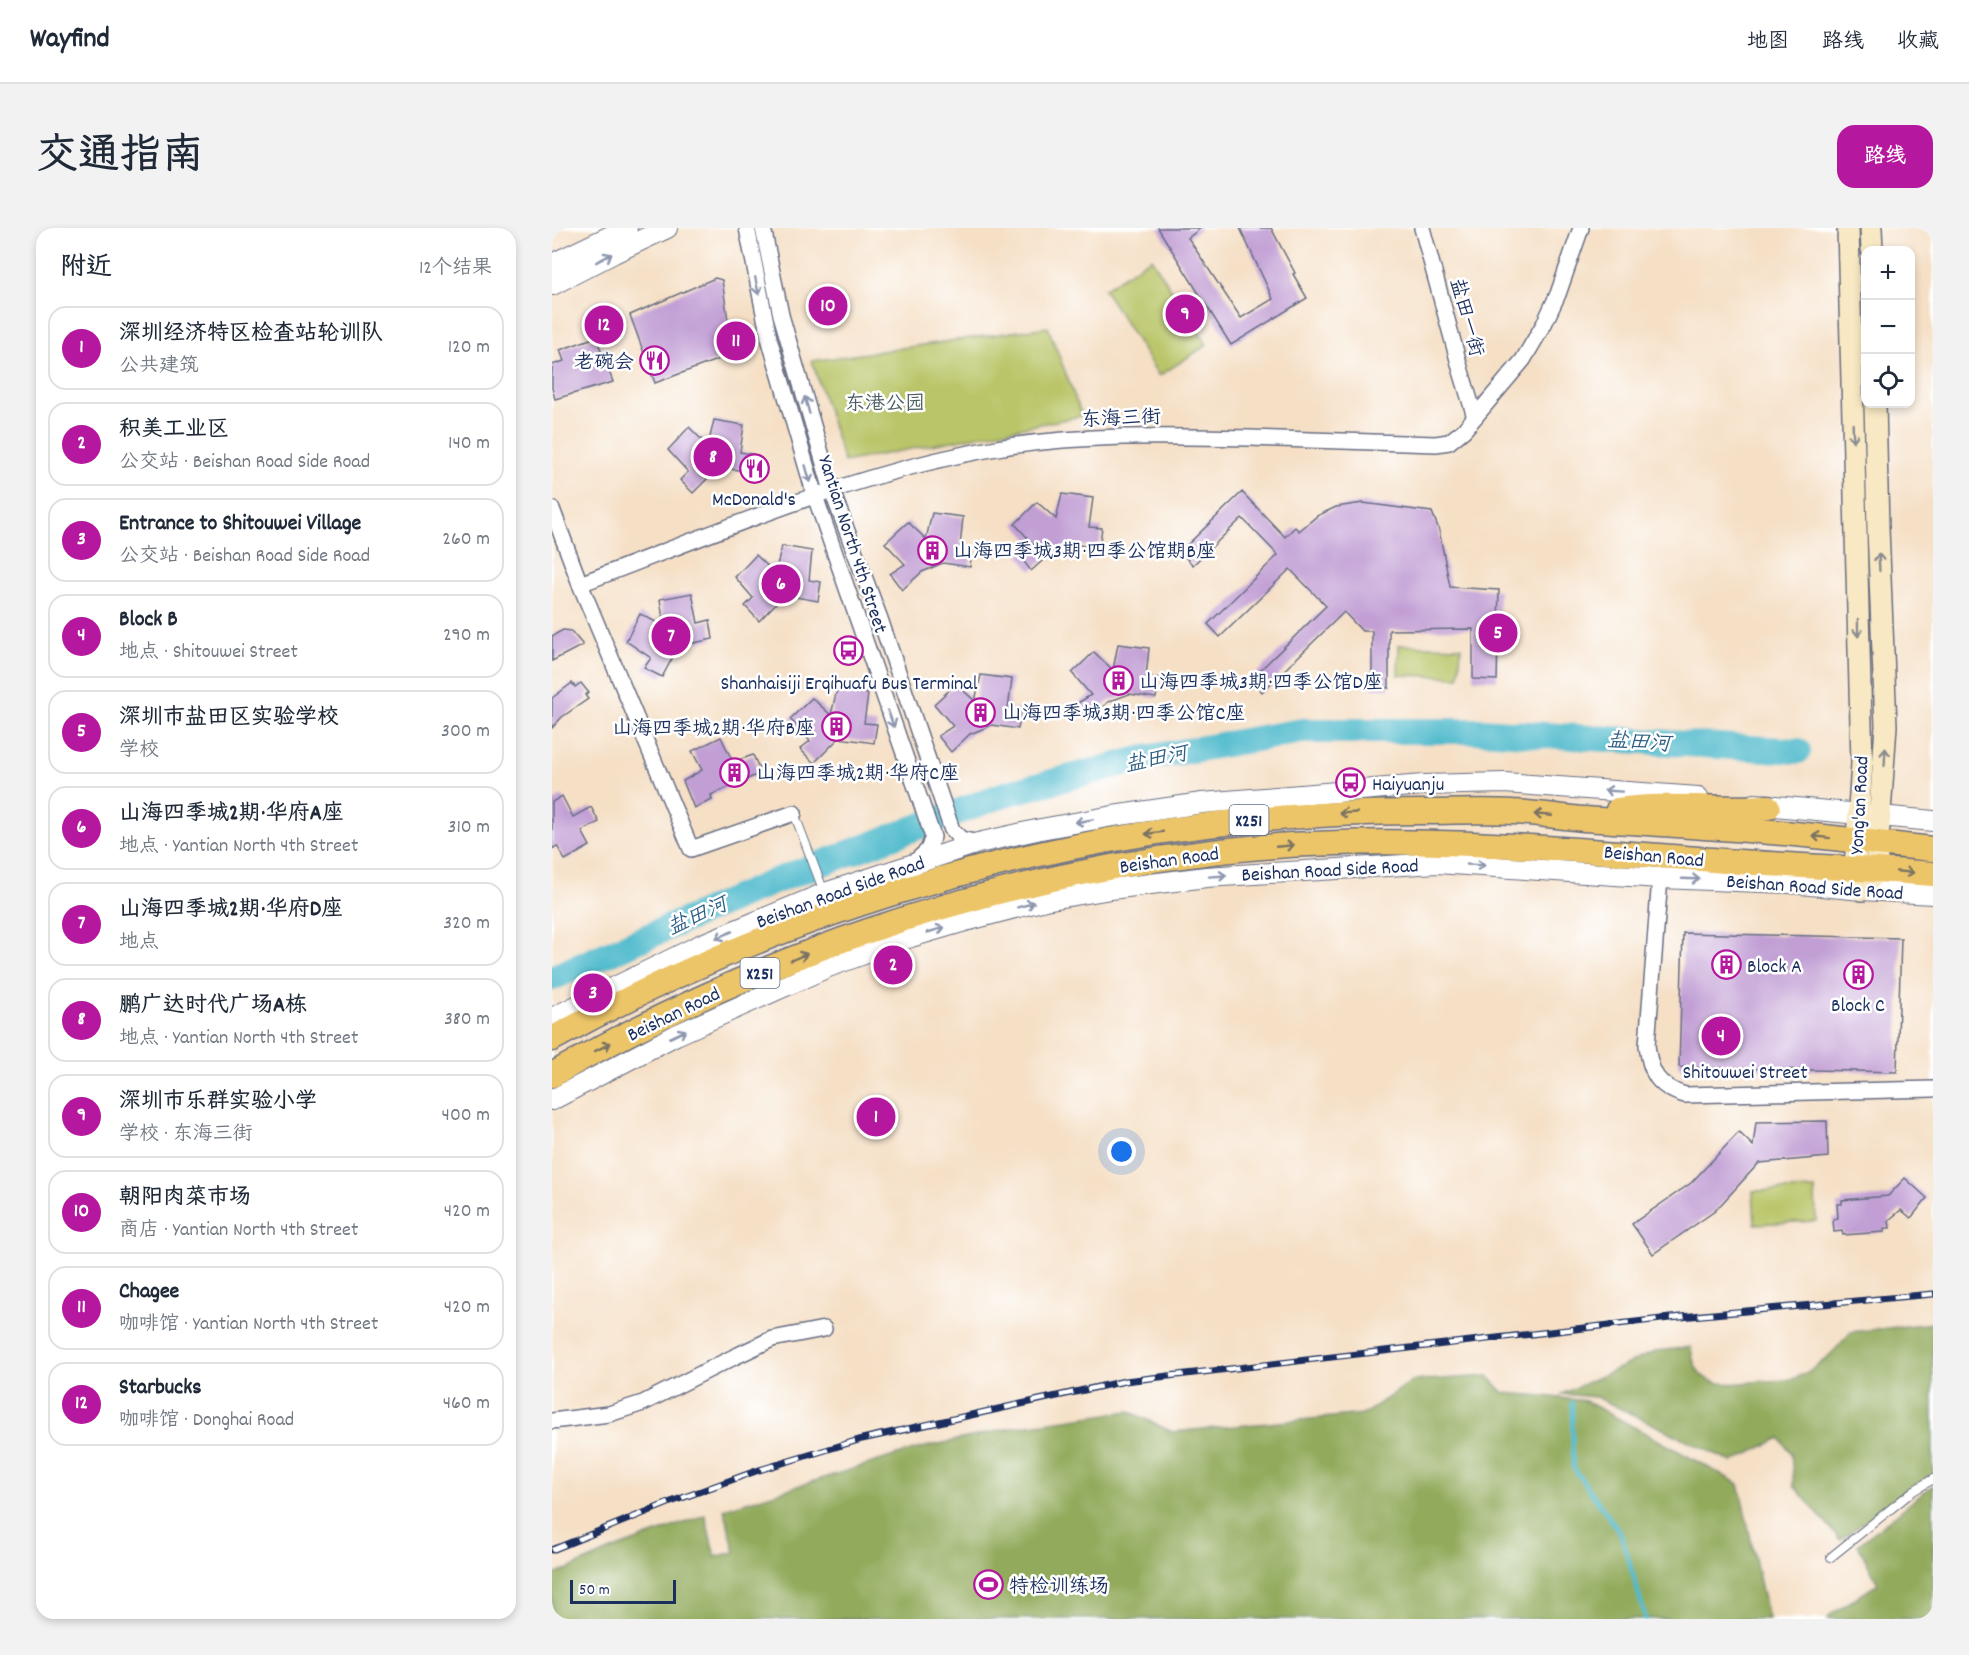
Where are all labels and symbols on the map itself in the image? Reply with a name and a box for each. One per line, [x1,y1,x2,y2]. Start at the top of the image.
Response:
one-way arrow [595,252,612,264]
one-way arrow [752,275,763,295]
street label: 盐田一街 [1441,276,1489,360]
pin: 10 [808,284,848,328]
pin: 9 [1166,292,1204,337]
pin: 12 [584,302,624,348]
pin: 11 [716,318,756,364]
restaurant icon: 老碗会 [639,345,671,377]
place label: 老碗会 [574,350,634,378]
park label: 东港公园 [845,391,925,419]
one-way arrow [801,396,812,415]
street label: 东海三街 [1081,405,1162,435]
one-way arrow [1848,423,1859,443]
pin: 8 [694,434,732,480]
restaurant icon: McDonald's [738,452,770,484]
street label: Yantian North 4th Street [809,452,893,637]
one-way arrow [803,464,814,483]
place label: McDonald's [712,487,796,515]
building icon: 山海四季城3期·四季公馆期B座 [916,534,948,566]
place label: 山海四季城3期·四季公馆期B座 [953,539,1216,567]
one-way arrow [1874,552,1885,572]
pin: 6 [762,562,800,606]
pin: 5 [1478,610,1518,656]
pin: 7 [652,614,690,658]
one-way arrow [1852,618,1864,638]
bus stop icon: Shanhaisiji Erqihuafu Bus Terminal [833,635,865,667]
building icon: 山海四季城3期·四季公馆D座 [1102,665,1134,697]
place label: 山海四季城3期·四季公馆D座 [1139,670,1383,698]
place label: Shanhaisiji Erqihuafu Bus Terminal [721,671,978,699]
building icon: 山海四季城3期·四季公馆C座 [965,696,997,728]
place label: 山海四季城3期·四季公馆C座 [1002,701,1245,729]
one-way arrow [887,709,898,728]
building icon: 山海四季城2期·华府B座 [820,711,852,743]
place label: 山海四季城2期·华府B座 [612,716,815,744]
water label: 盐田河 [1606,727,1674,761]
water label: 盐田河 [1123,740,1193,782]
one-way arrow [1879,747,1890,767]
street label: Yong'an Road [1844,755,1878,855]
building icon: 山海四季城2期·华府C座 [719,756,751,788]
place label: 山海四季城2期·华府C座 [756,761,959,789]
bus stop icon: Haiyuanju [1335,767,1367,799]
place label: Haiyuanju [1372,772,1444,800]
one-way arrow [1604,785,1624,796]
road number: X251 [1230,805,1268,835]
one-way arrow [1338,808,1358,819]
one-way arrow [1533,809,1553,820]
one-way arrow [1075,816,1095,827]
one-way arrow [1145,828,1164,839]
one-way arrow [1811,831,1831,842]
one-way arrow [1275,840,1295,851]
street label: Beishan Road [1603,840,1705,876]
street label: Beishan Road [1118,841,1221,883]
street label: Beishan Road Side Road [753,850,929,937]
street label: Beishan Road Side Road [1241,853,1419,891]
one-way arrow [1466,859,1485,870]
one-way arrow [1894,867,1914,878]
street label: Beishan Road Side Road [1725,869,1904,909]
one-way arrow [1208,870,1228,881]
one-way arrow [1681,873,1701,885]
water label: 盐田河 [663,890,736,944]
one-way arrow [1016,899,1035,911]
one-way arrow [927,923,946,935]
one-way arrow [716,929,734,941]
pin: 2 [874,942,912,988]
building icon: Block A [1710,949,1742,981]
one-way arrow [790,951,808,962]
place label: Block A [1747,954,1802,982]
road number: X251 [740,958,780,988]
building icon: Block C [1842,958,1874,990]
pin: 3 [574,970,612,1016]
street label: Beishan Road [623,981,725,1050]
place label: Block C [1831,993,1885,1021]
pin: 4 [1702,1014,1740,1058]
one-way arrow [669,1028,687,1039]
one-way arrow [594,1041,612,1053]
street label: Shitouwei Street [1682,1060,1808,1088]
pin: 1 [856,1094,896,1140]
your location [1107,1137,1136,1166]
sports icon: 特检训练场 [972,1569,1004,1601]
place label: 特检训练场 [1009,1574,1109,1602]
scale bar [570,1577,676,1604]

